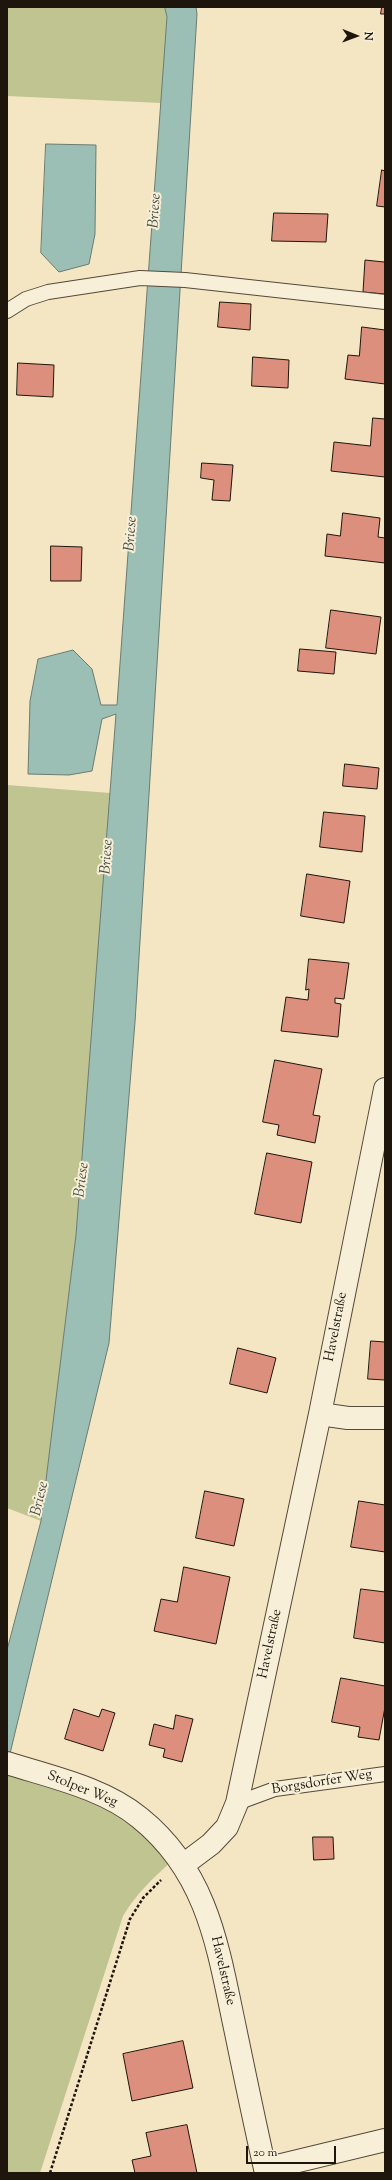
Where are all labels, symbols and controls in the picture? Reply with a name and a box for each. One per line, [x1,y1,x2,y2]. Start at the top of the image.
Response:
north arrow [336,16,376,56]
text: N [360,32,376,41]
water label: Briese [146,193,166,229]
water label: Briese [122,516,142,552]
water label: Briese [98,839,118,875]
water label: Briese [72,1162,94,1198]
street label: Havelstraße [322,1291,352,1363]
water label: Briese [28,1480,54,1518]
street label: Havelstraße [255,1608,287,1680]
street label: Borgsdorfer Weg [271,1767,373,1799]
street label: Stolper Weg [44,1768,120,1812]
street label: Havelstraße [206,1935,238,2007]
scale bar [248,2138,338,2164]
text: 20 m [253,2144,277,2162]

